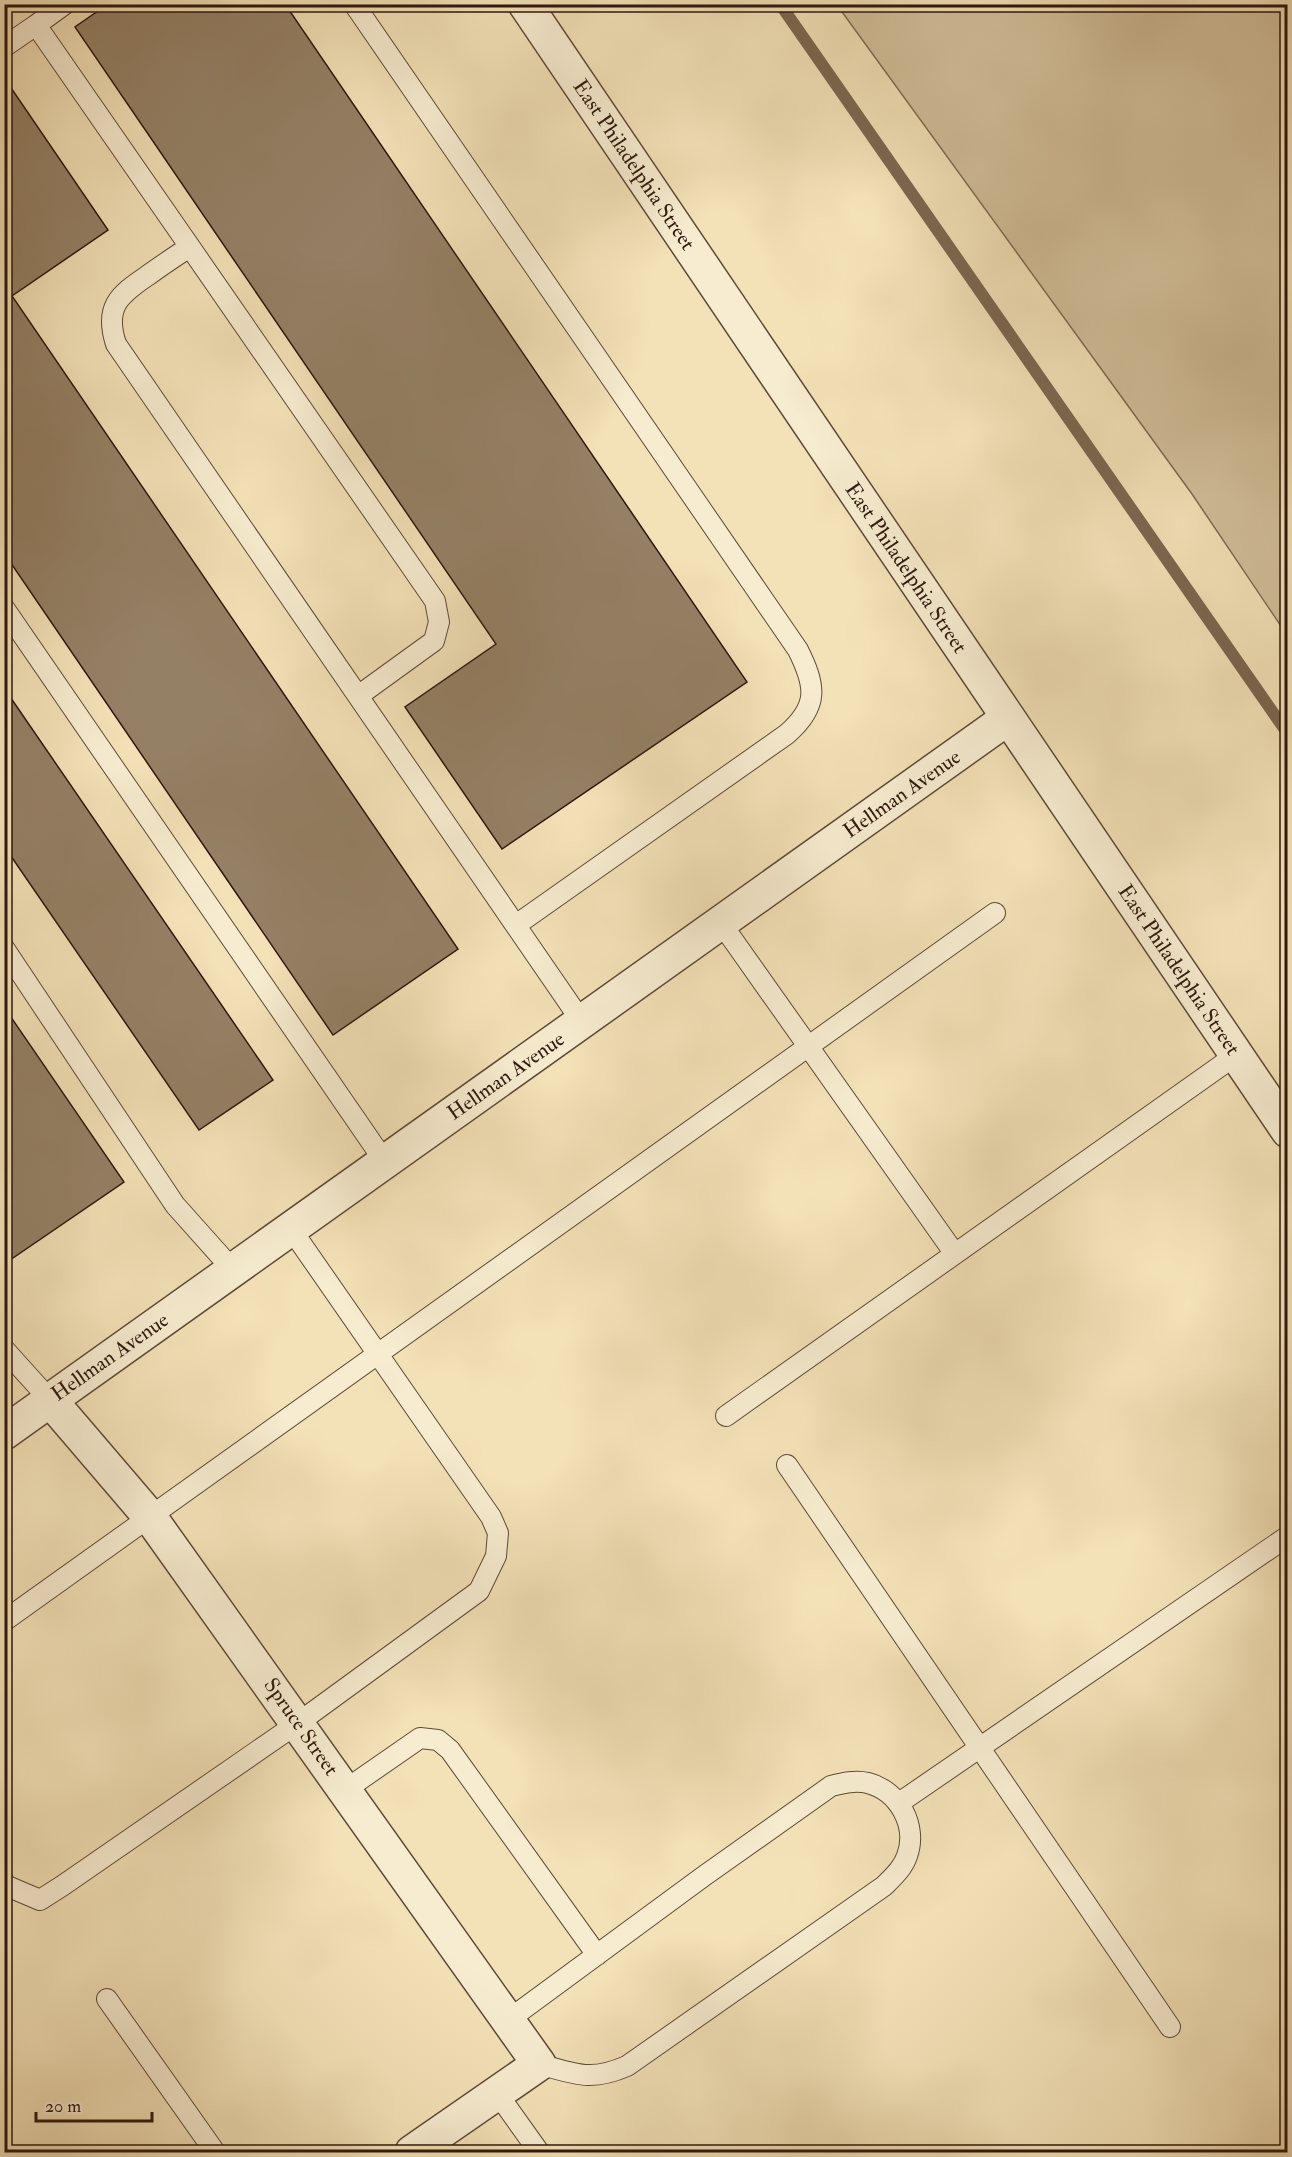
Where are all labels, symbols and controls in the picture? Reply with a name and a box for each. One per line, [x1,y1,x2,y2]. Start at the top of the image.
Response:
street label: East Philadelphia Street [567,74,701,256]
street label: East Philadelphia Street [839,477,973,659]
street label: Hellman Avenue [838,743,966,844]
street label: East Philadelphia Street [1112,879,1246,1061]
street label: Hellman Avenue [442,1025,570,1126]
street label: Hellman Avenue [46,1306,174,1407]
street label: Spruce Street [257,1673,345,1781]
scale bar [36,2085,152,2123]
text: 20 m [45,2095,81,2118]

